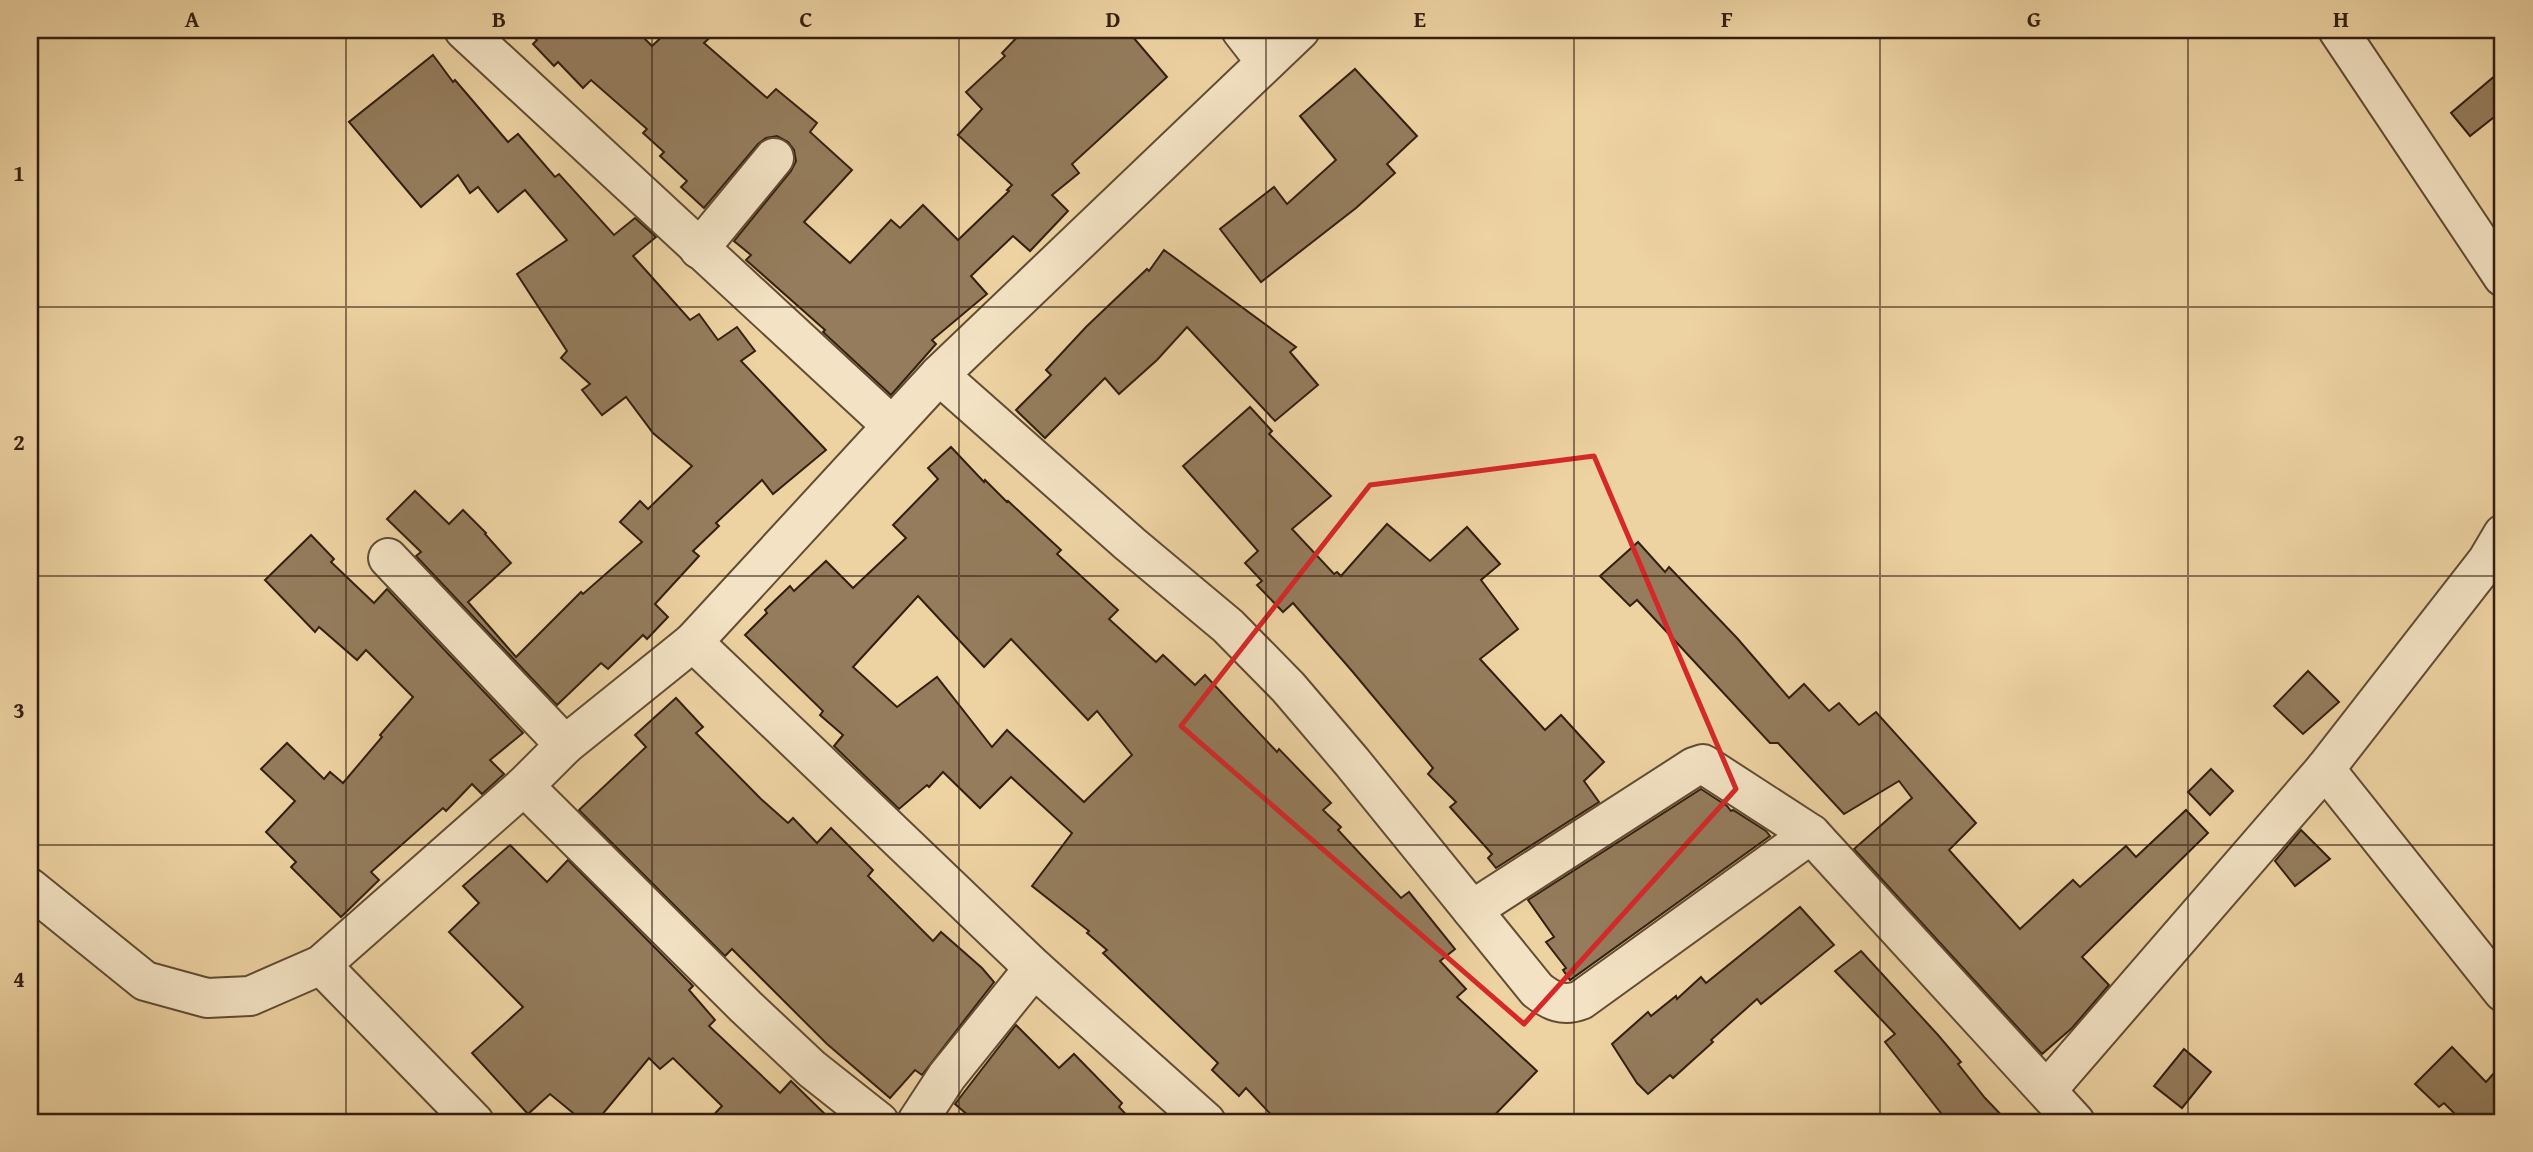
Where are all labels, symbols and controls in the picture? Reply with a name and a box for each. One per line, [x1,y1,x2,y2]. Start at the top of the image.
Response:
text: A [185,2,200,35]
text: B [492,2,506,35]
text: C [799,2,813,35]
text: D [1106,2,1121,35]
text: E [1414,2,1426,35]
text: F [1721,2,1733,35]
text: G [2027,2,2041,35]
text: H [2333,2,2349,35]
text: 1 [13,156,25,189]
text: 2 [13,425,25,458]
text: 3 [13,693,25,726]
text: 4 [13,962,25,995]

